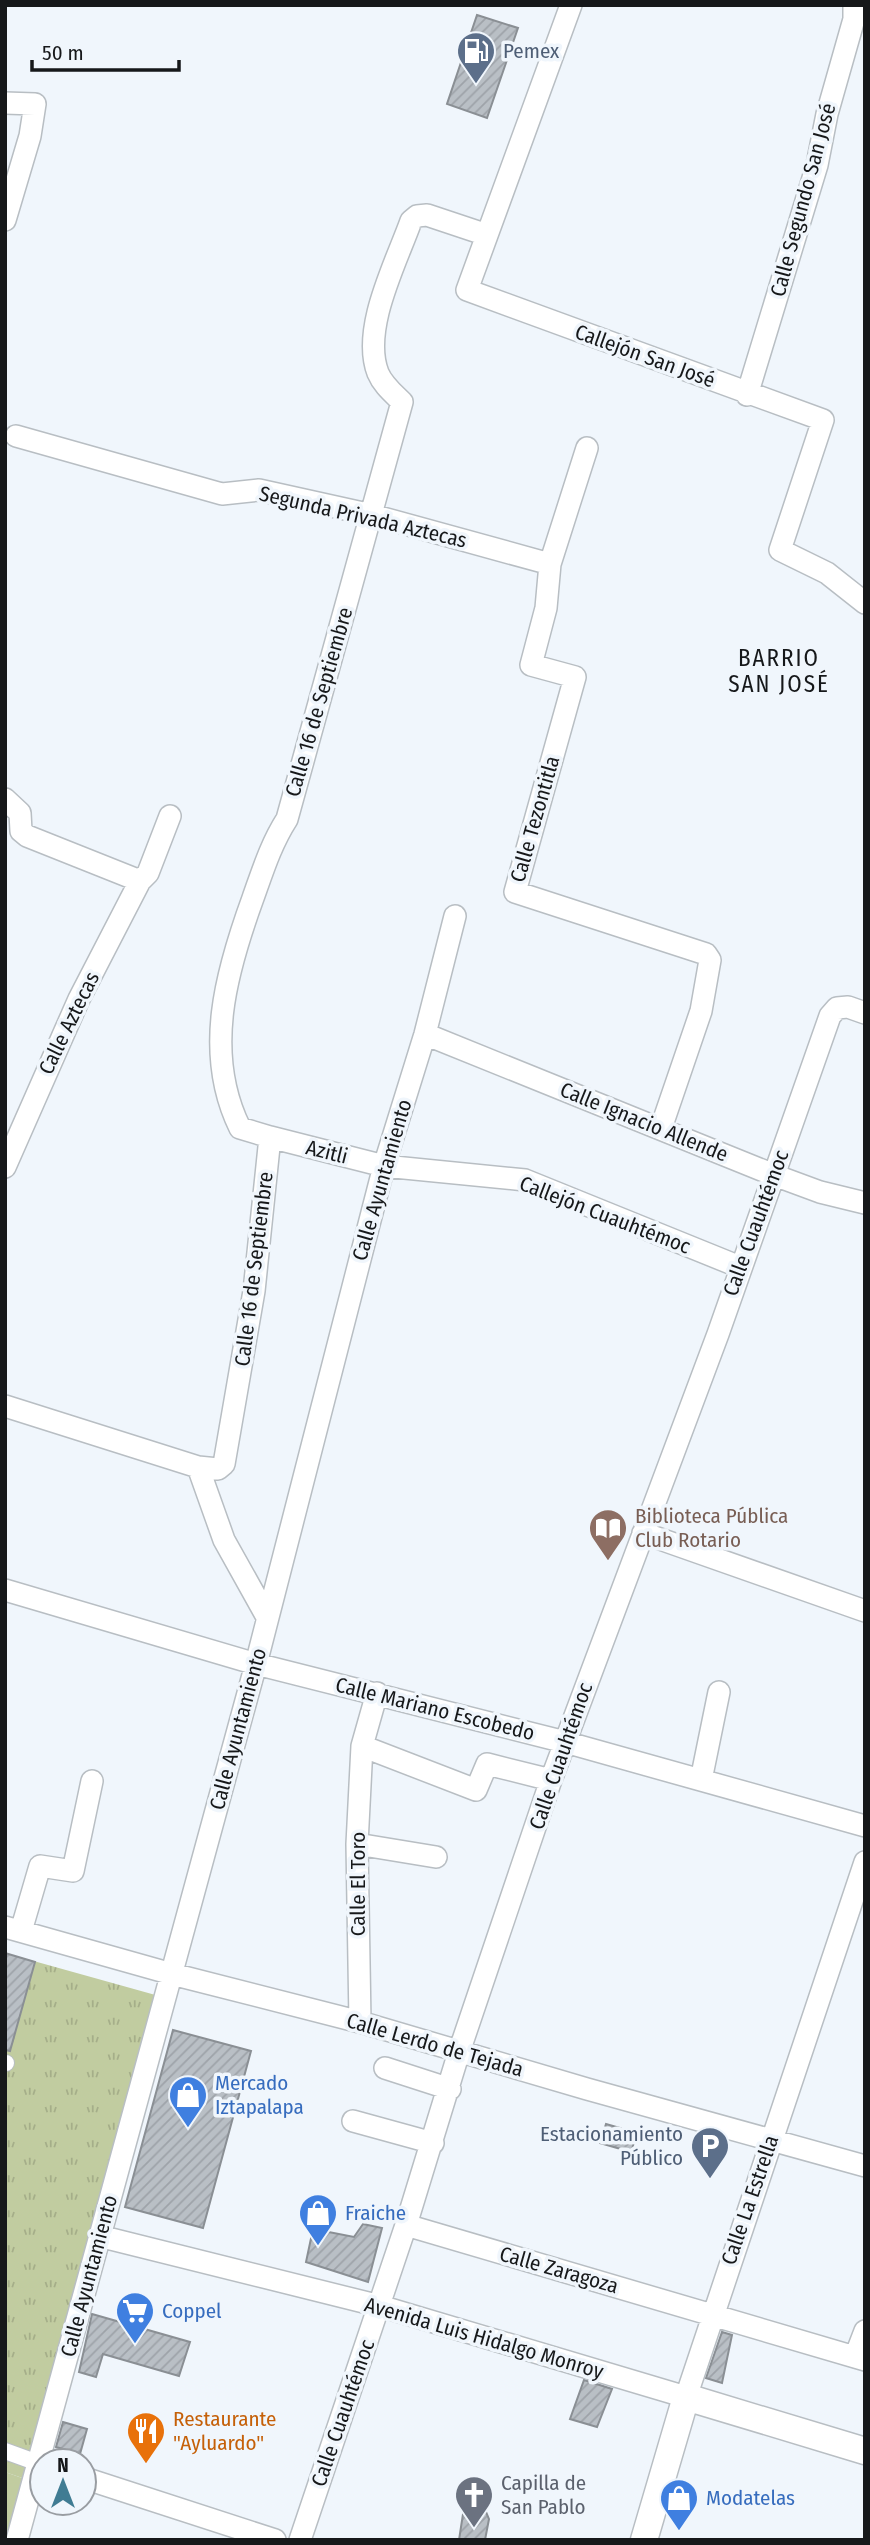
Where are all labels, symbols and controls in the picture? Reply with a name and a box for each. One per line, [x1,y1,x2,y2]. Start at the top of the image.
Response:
scale bar [32,28,178,72]
fuel station icon: Pemex [455,30,497,85]
place label: Pemex [503,38,560,64]
text: 50 m [42,40,84,66]
street label: Calle Segundo San José [765,100,841,300]
street label: Callejón San José [571,319,719,393]
street label: Segunda Privada Aztecas [257,480,469,554]
street label: Calle 16 de Septiembre [280,604,358,800]
district label: BARRIO SAN JOSÉ [728,644,830,698]
street label: Calle Tezontitla [505,753,565,885]
street label: Calle Aztecas [33,967,105,1079]
street label: Calle Ignacio Allende [556,1076,732,1168]
street label: Calle Ayuntamiento [347,1096,417,1264]
street label: Azitli [303,1134,351,1170]
street label: Calle Cuauhtémoc [718,1146,794,1300]
street label: Calle 16 de Septiembre [229,1170,279,1368]
street label: Callejón Cuauhtémoc [516,1170,694,1260]
place label: Biblioteca Pública Club Rotario [635,1503,788,1553]
library icon: Biblioteca Pública Club Rotario [587,1507,629,1562]
street label: Calle Ayuntamiento [204,1645,272,1813]
street label: Calle Mariano Escobedo [333,1672,537,1746]
street label: Calle Cuauhtémoc [524,1679,598,1833]
street label: Calle El Toro [345,1832,371,1936]
street label: Calle Lerdo de Tejada [344,2007,526,2083]
place label: Mercado Iztapalapa [215,2070,304,2120]
shop icon: Mercado Iztapalapa [167,2074,209,2129]
place label: Estacionamiento Público [540,2121,683,2171]
parking icon: Estacionamiento Público [689,2125,731,2180]
street label: Calle La Estrella [716,2132,784,2268]
street label: Calle Ayuntamiento [55,2192,123,2360]
shop icon: Fraiche [297,2192,339,2247]
place label: Fraiche [345,2200,406,2226]
street label: Calle Zaragoza [497,2241,621,2299]
supermarket icon: Coppel [114,2290,156,2345]
street label: Avenida Luis Hidalgo Monroy [362,2291,607,2385]
place label: Coppel [162,2298,222,2324]
street label: Calle Cuauhtémoc [306,2336,380,2490]
place label: Restaurante "Ayluardo" [173,2406,276,2456]
restaurant icon: Restaurante "Ayluardo" [125,2410,167,2465]
north arrow [28,2447,98,2517]
text: N [57,2454,69,2477]
place label: Capilla de San Pablo [501,2470,586,2520]
church icon: Capilla de San Pablo [453,2474,495,2529]
shop icon: Modatelas [658,2477,700,2532]
place label: Modatelas [706,2485,795,2511]

